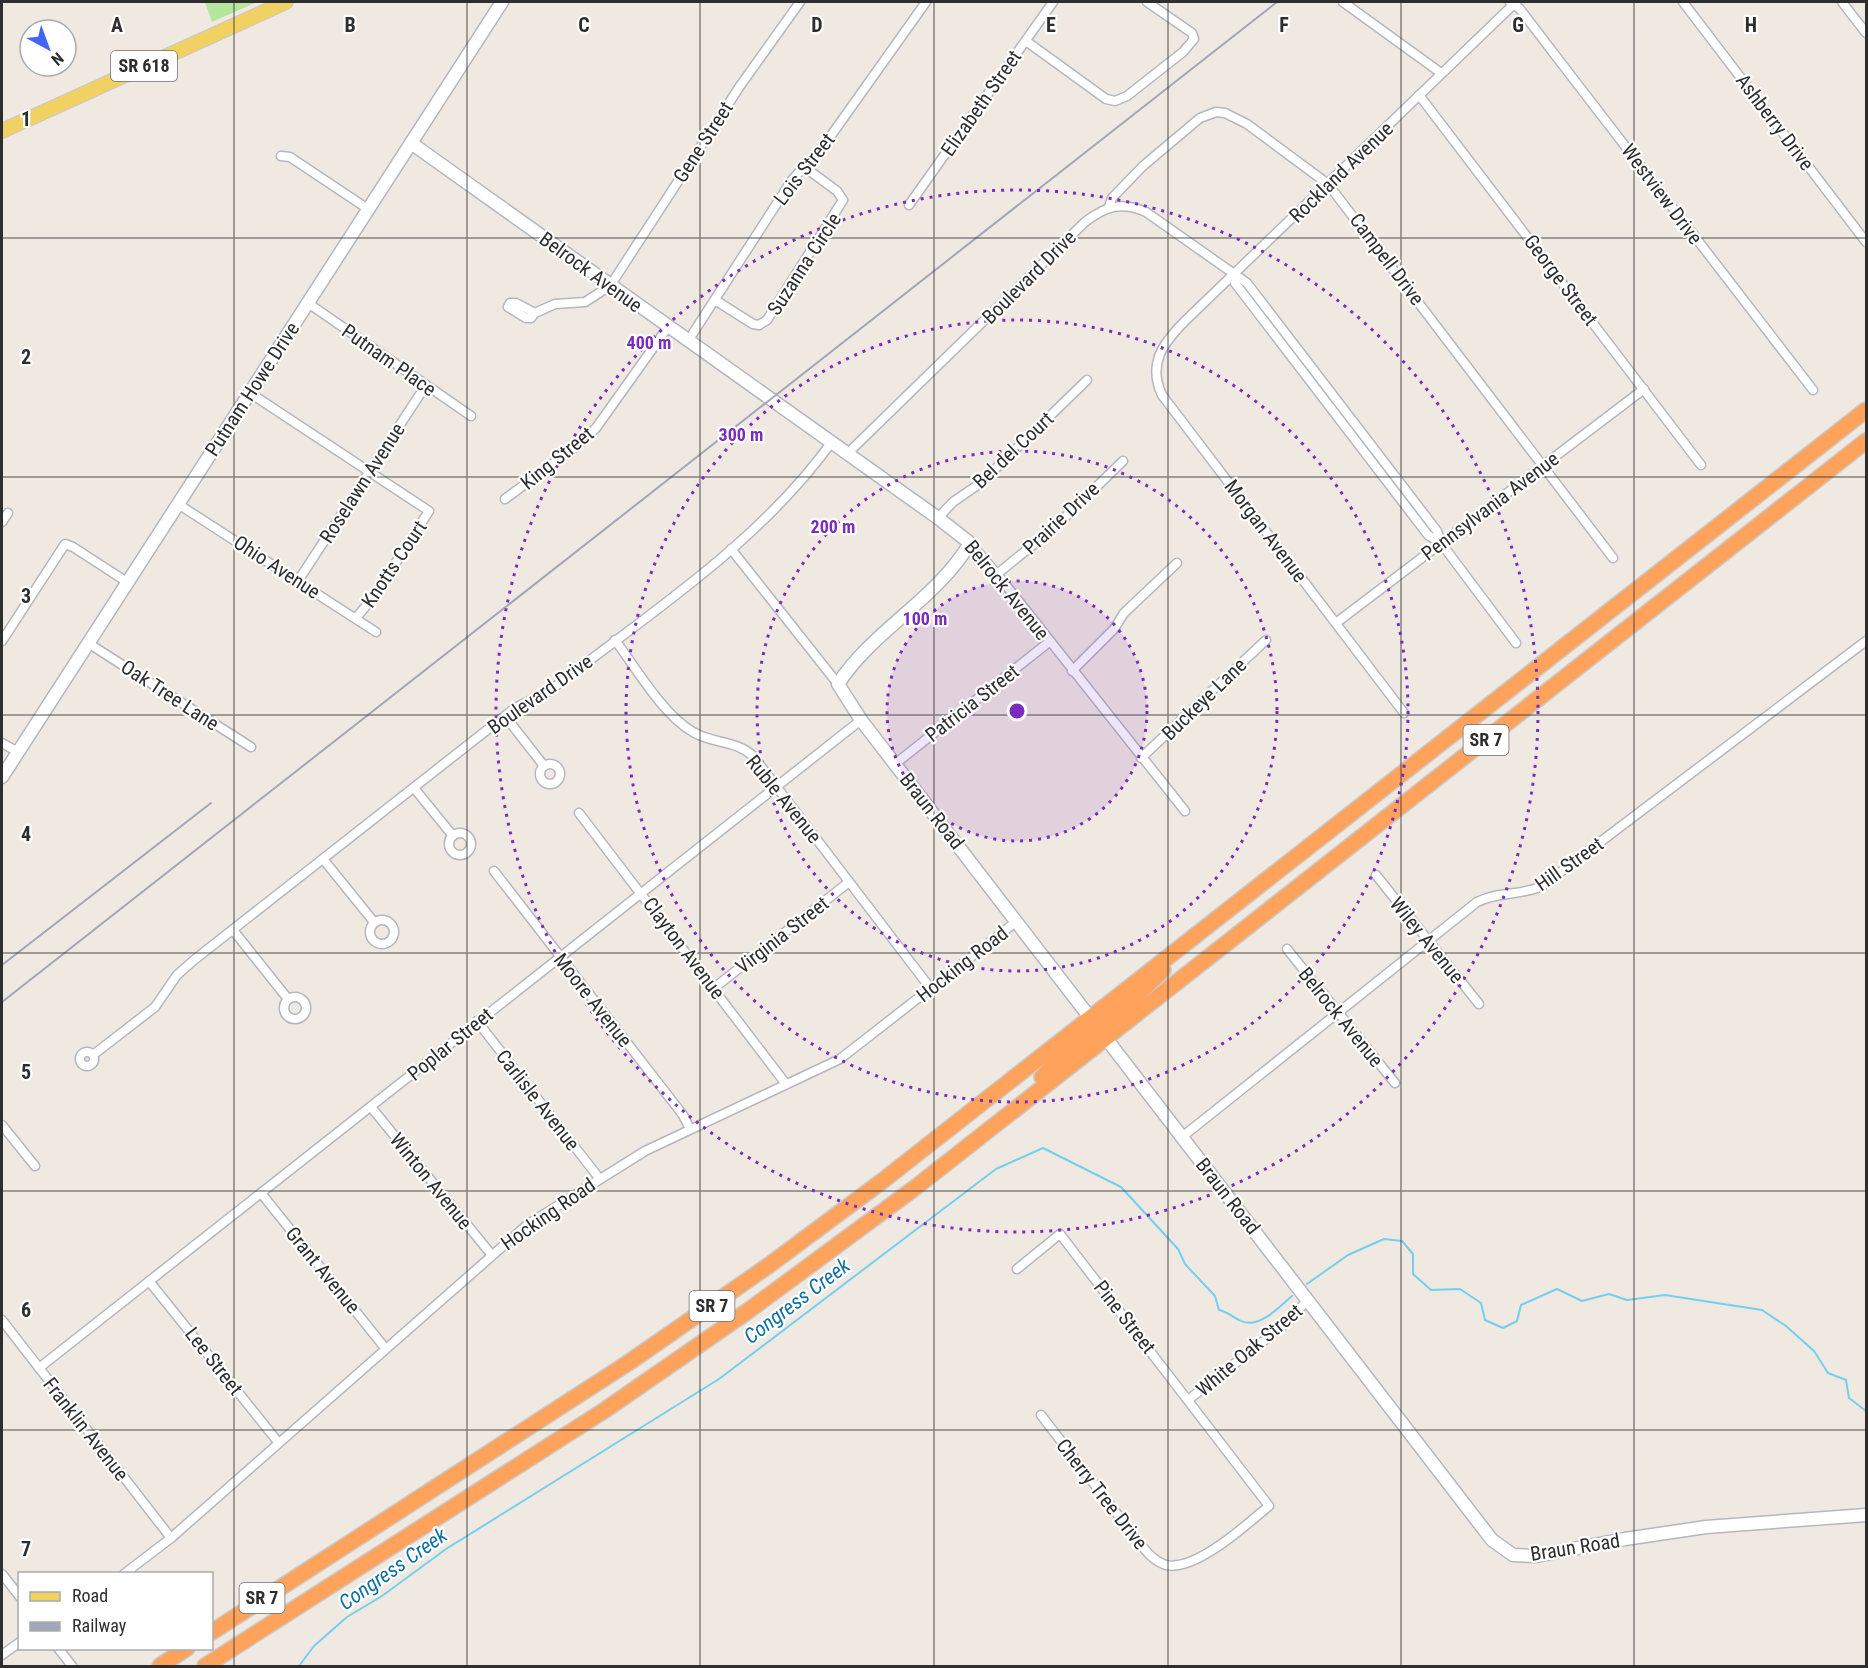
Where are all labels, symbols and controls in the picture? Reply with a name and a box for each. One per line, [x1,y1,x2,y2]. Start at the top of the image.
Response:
text: A [111,13,123,37]
text: B [344,13,356,37]
text: C [578,13,590,37]
text: D [811,13,823,37]
text: E [1046,13,1056,37]
text: F [1279,13,1289,37]
text: G [1512,13,1524,37]
text: H [1745,13,1757,37]
north arrow [18,18,78,78]
street label: Elizabeth Street [936,45,1026,161]
text: N [48,49,67,69]
road number: SR 618 [111,51,177,81]
street label: Ashberry Drive [1731,69,1819,175]
street label: Gene Street [668,97,738,187]
text: 1 [21,107,31,131]
street label: Rockland Avenue [1284,117,1398,227]
street label: Lois Street [768,128,840,210]
street label: Westview Drive [1617,139,1707,249]
street label: Suzanna Circle [762,208,846,320]
street label: Campell Drive [1345,208,1429,310]
street label: Boulevard Drive [977,225,1081,329]
street label: Belrock Avenue [535,227,647,317]
street label: George Street [1519,230,1603,330]
street label: Putnam Howe Drive [200,318,304,460]
street label: Putnam Place [337,319,441,401]
text: 400 m [627,332,671,353]
text: 2 [21,345,31,369]
street label: Bel del Court [968,407,1058,493]
street label: Roselawn Avenue [314,419,410,547]
street label: King Street [516,421,598,495]
text: 300 m [719,424,763,445]
street label: Pennsylvania Avenue [1417,447,1563,565]
street label: Morgan Avenue [1220,475,1312,587]
street label: Prairie Drive [1018,477,1104,559]
street label: Knotts Court [356,516,432,612]
text: 200 m [811,516,855,537]
street label: Ohio Avenue [229,530,325,604]
street label: Belrock Avenue [960,535,1054,645]
text: 3 [21,584,31,608]
text: 100 m [903,608,947,629]
street label: Boulevard Drive [483,649,597,739]
street label: Buckeye Lane [1157,653,1251,745]
street label: Oak Tree Lane [117,654,223,736]
street label: Patricia Street [920,659,1024,747]
centre of rings [1007,701,1027,721]
road number: SR 7 [1464,725,1508,755]
street label: Ruble Avenue [741,750,827,848]
street label: Braun Road [895,768,969,854]
text: 4 [21,822,31,846]
street label: Hill Street [1530,832,1608,896]
street label: Virginia Street [731,891,833,979]
street label: Clayton Avenue [638,892,730,1004]
street label: Wiley Avenue [1385,892,1469,988]
street label: Hocking Road [911,921,1013,1007]
street label: Moore Avenue [549,948,637,1052]
street label: Belrock Avenue [1294,962,1388,1072]
street label: Poplar Street [403,1002,497,1086]
street label: Carlisle Avenue [491,1045,585,1155]
text: 5 [21,1060,31,1084]
street label: Winton Avenue [385,1128,477,1234]
street label: Braun Road [1191,1153,1265,1239]
street label: Hocking Road [496,1173,600,1255]
street label: Grant Avenue [281,1222,365,1318]
water label: Congress Creek [739,1253,855,1349]
street label: Pine Street [1089,1276,1161,1358]
road number: SR 7 [690,1291,734,1321]
text: 6 [21,1298,31,1322]
street label: White Oak Street [1191,1299,1307,1401]
street label: Lee Street [180,1322,248,1400]
street label: Franklin Avenue [38,1373,134,1485]
street label: Cherry Tree Drive [1051,1434,1153,1554]
water label: Congress Creek [334,1522,452,1615]
street label: Braun Road [1529,1528,1621,1566]
text: 7 [21,1537,31,1561]
legend [18,1572,213,1650]
road number: SR 7 [240,1583,284,1613]
text: Road [72,1585,108,1606]
text: Railway [72,1615,127,1636]

